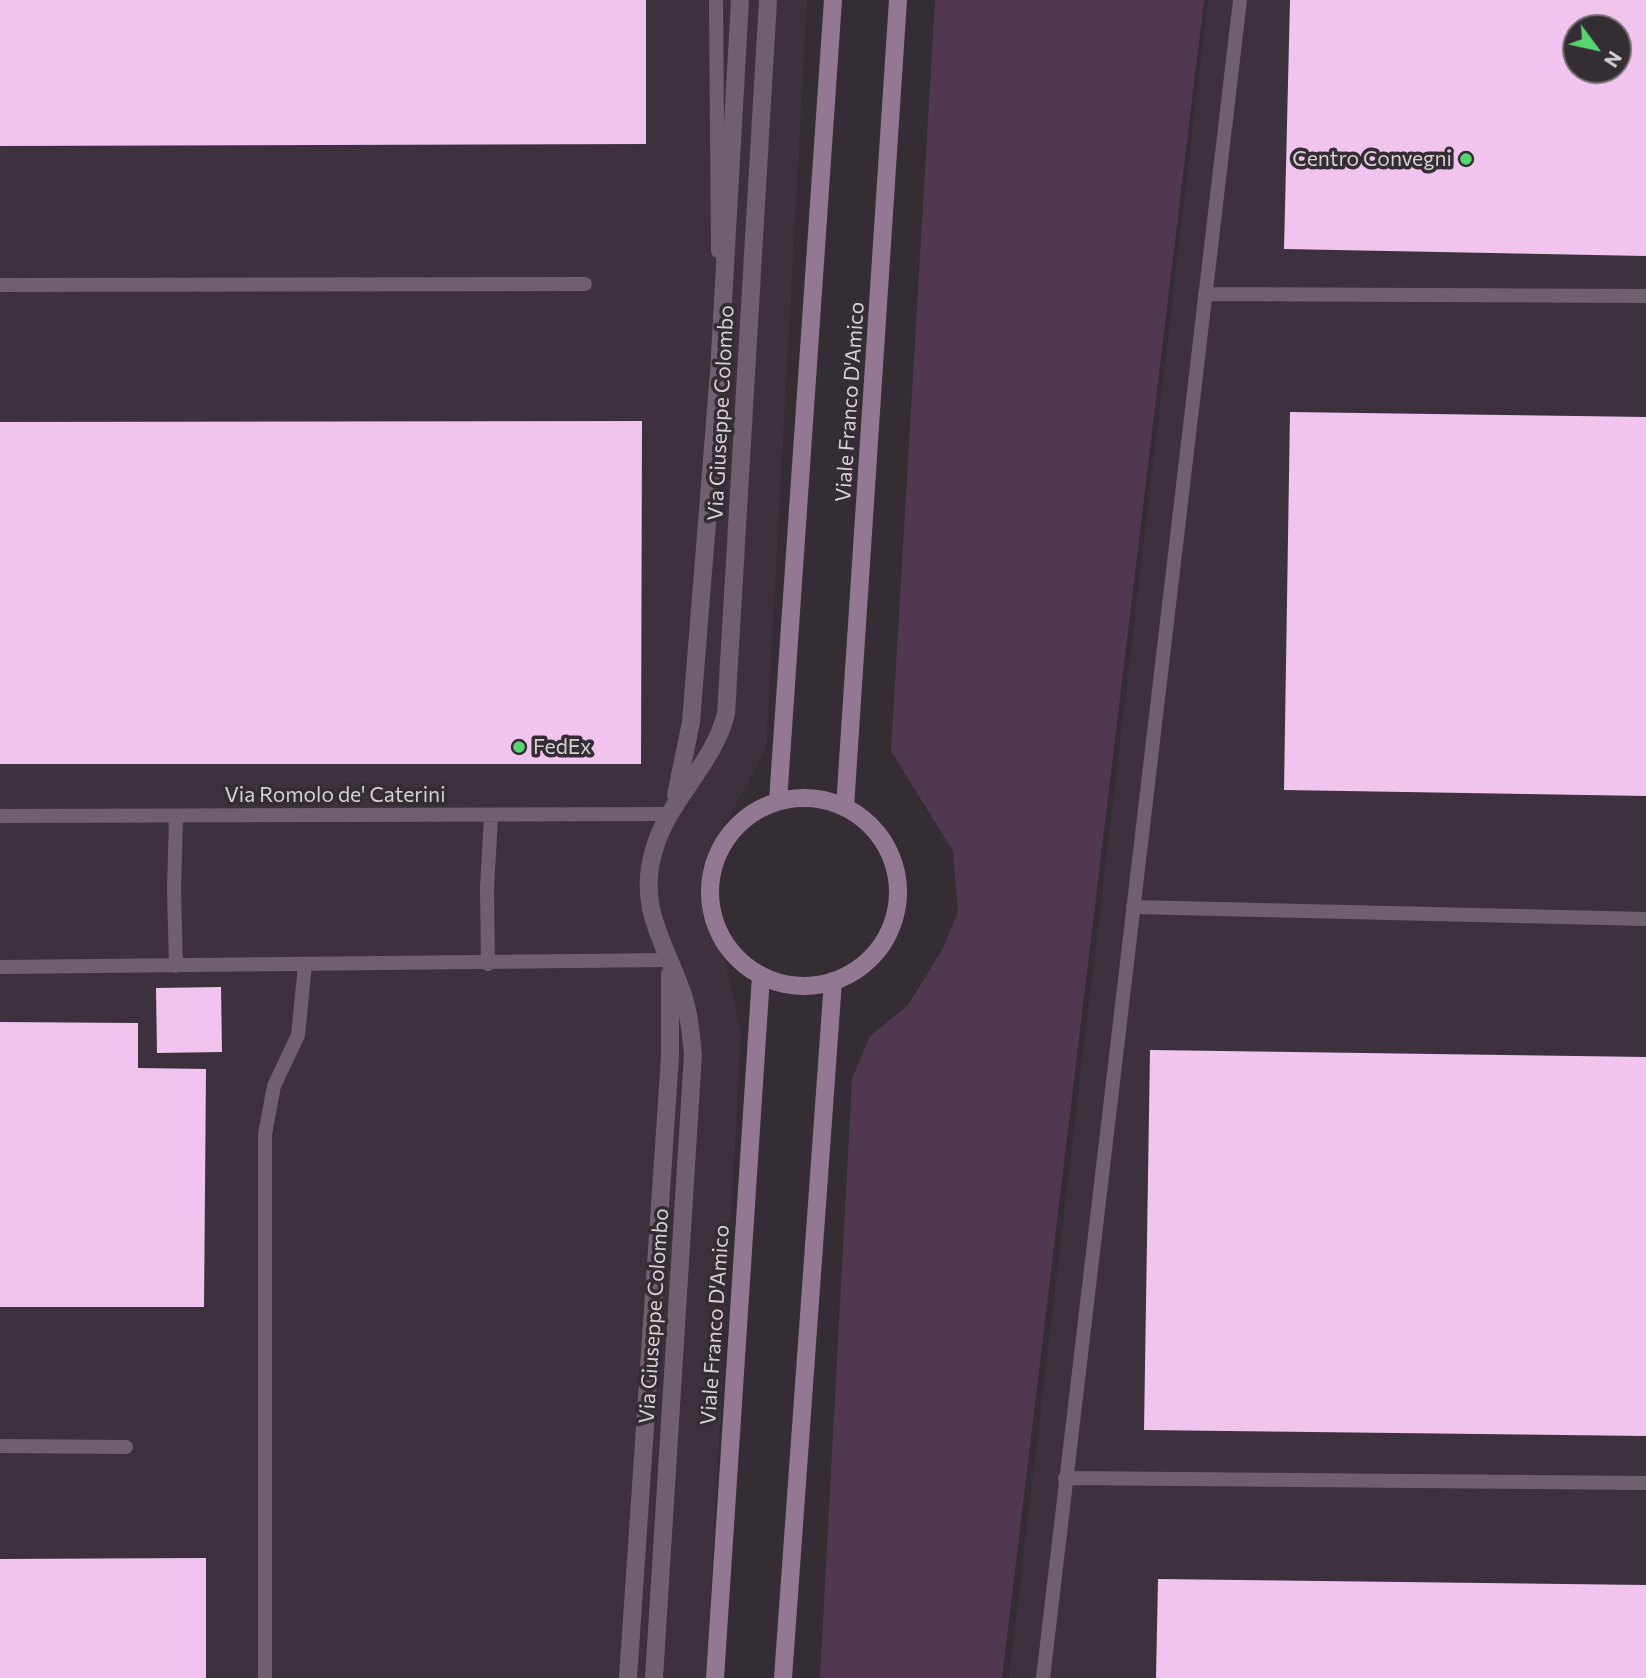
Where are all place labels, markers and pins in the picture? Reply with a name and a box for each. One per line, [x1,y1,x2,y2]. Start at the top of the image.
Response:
place label: Centro Convegni [1292,146,1452,172]
marker: Centro Convegni [1458,151,1474,167]
place label: FedEx [533,734,591,760]
marker: FedEx [511,739,527,755]

